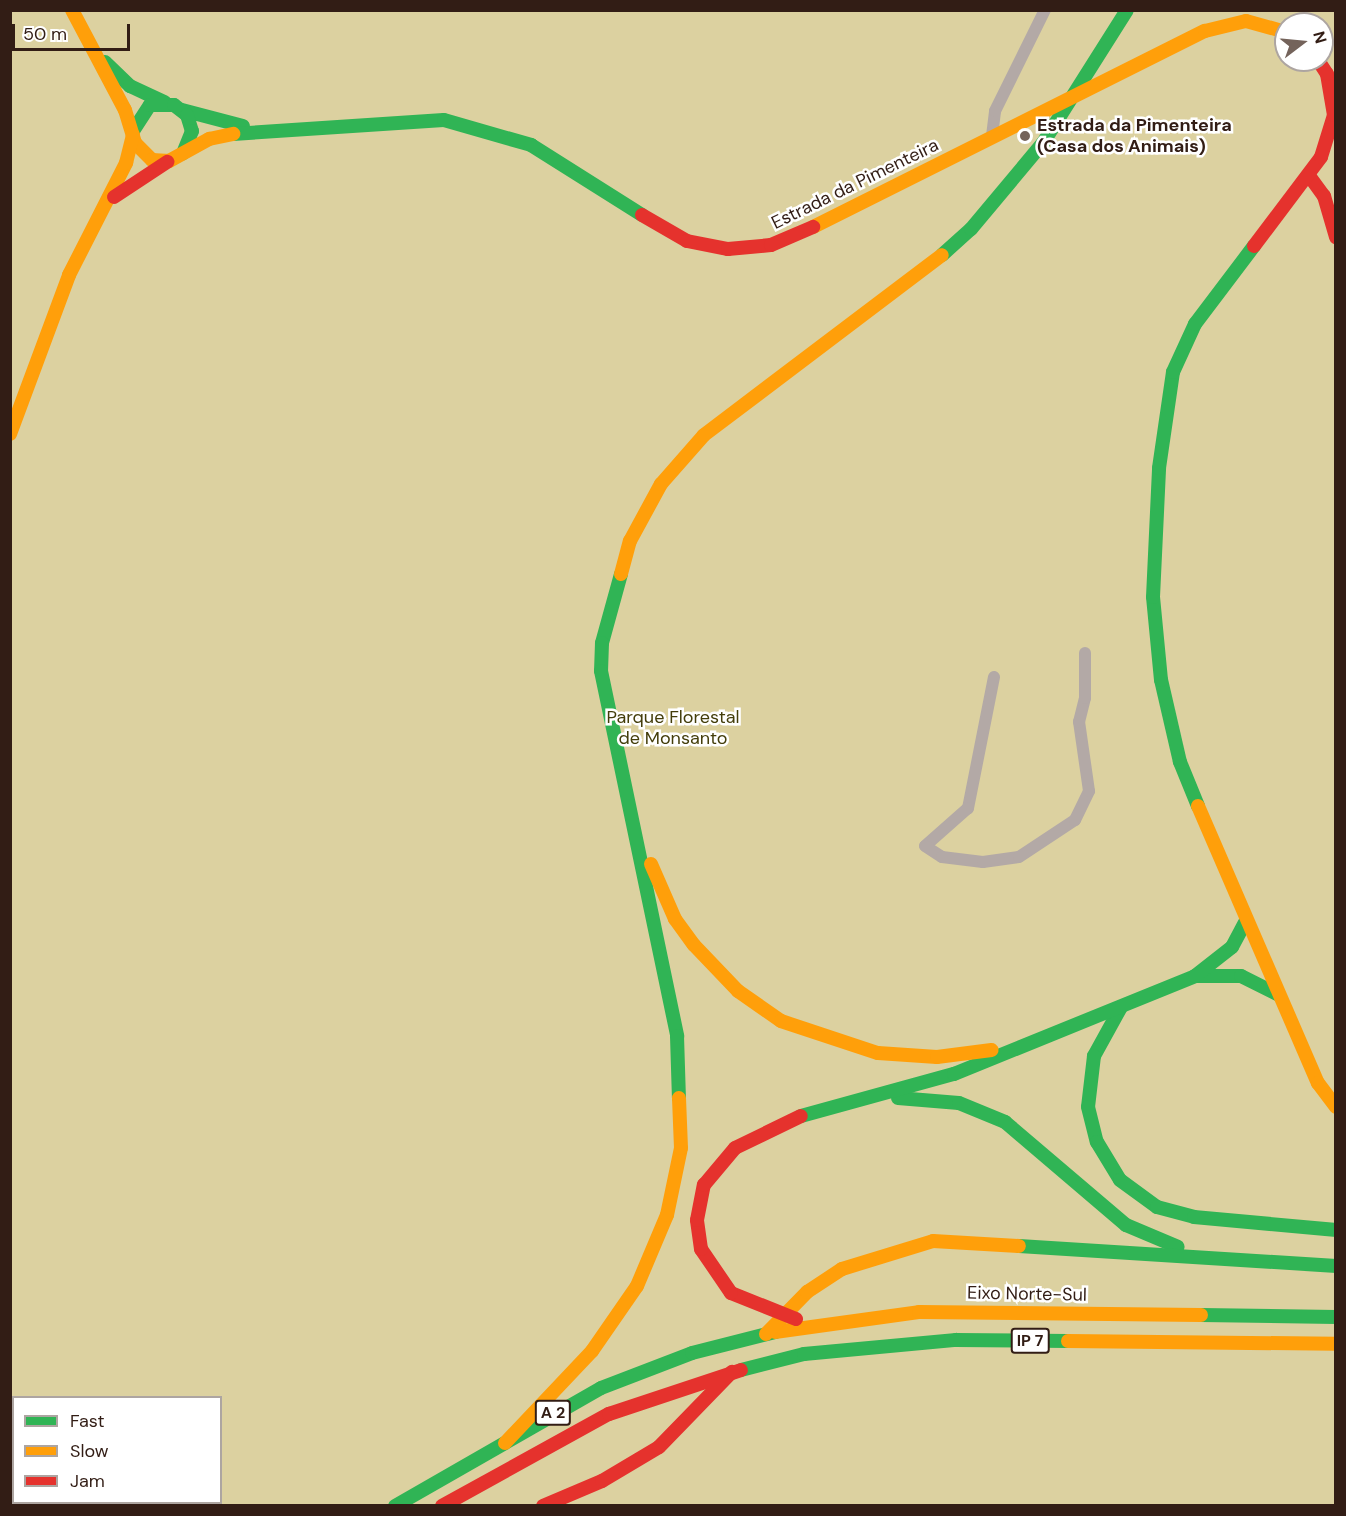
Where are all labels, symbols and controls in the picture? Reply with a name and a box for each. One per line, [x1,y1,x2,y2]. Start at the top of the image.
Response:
scale bar [15,12,134,50]
north arrow [1274,12,1334,72]
text: 50 m [23,22,67,46]
text: N [1308,29,1332,46]
place label: Estrada da Pimenteira (Casa dos Animais) [1037,115,1232,158]
marker: Estrada da Pimenteira (Casa dos Animais) [1018,129,1032,143]
street label: Estrada da Pimenteira [768,134,942,234]
park label: Parque Florestal de Monsanto [606,707,740,750]
street label: Eixo Norte-Sul [967,1282,1087,1306]
road number: IP 7 [1010,1328,1050,1354]
legend [12,1396,222,1504]
road number: A 2 [534,1400,572,1426]
text: Fast [70,1409,105,1433]
text: Slow [70,1439,109,1463]
text: Jam [70,1469,105,1493]

